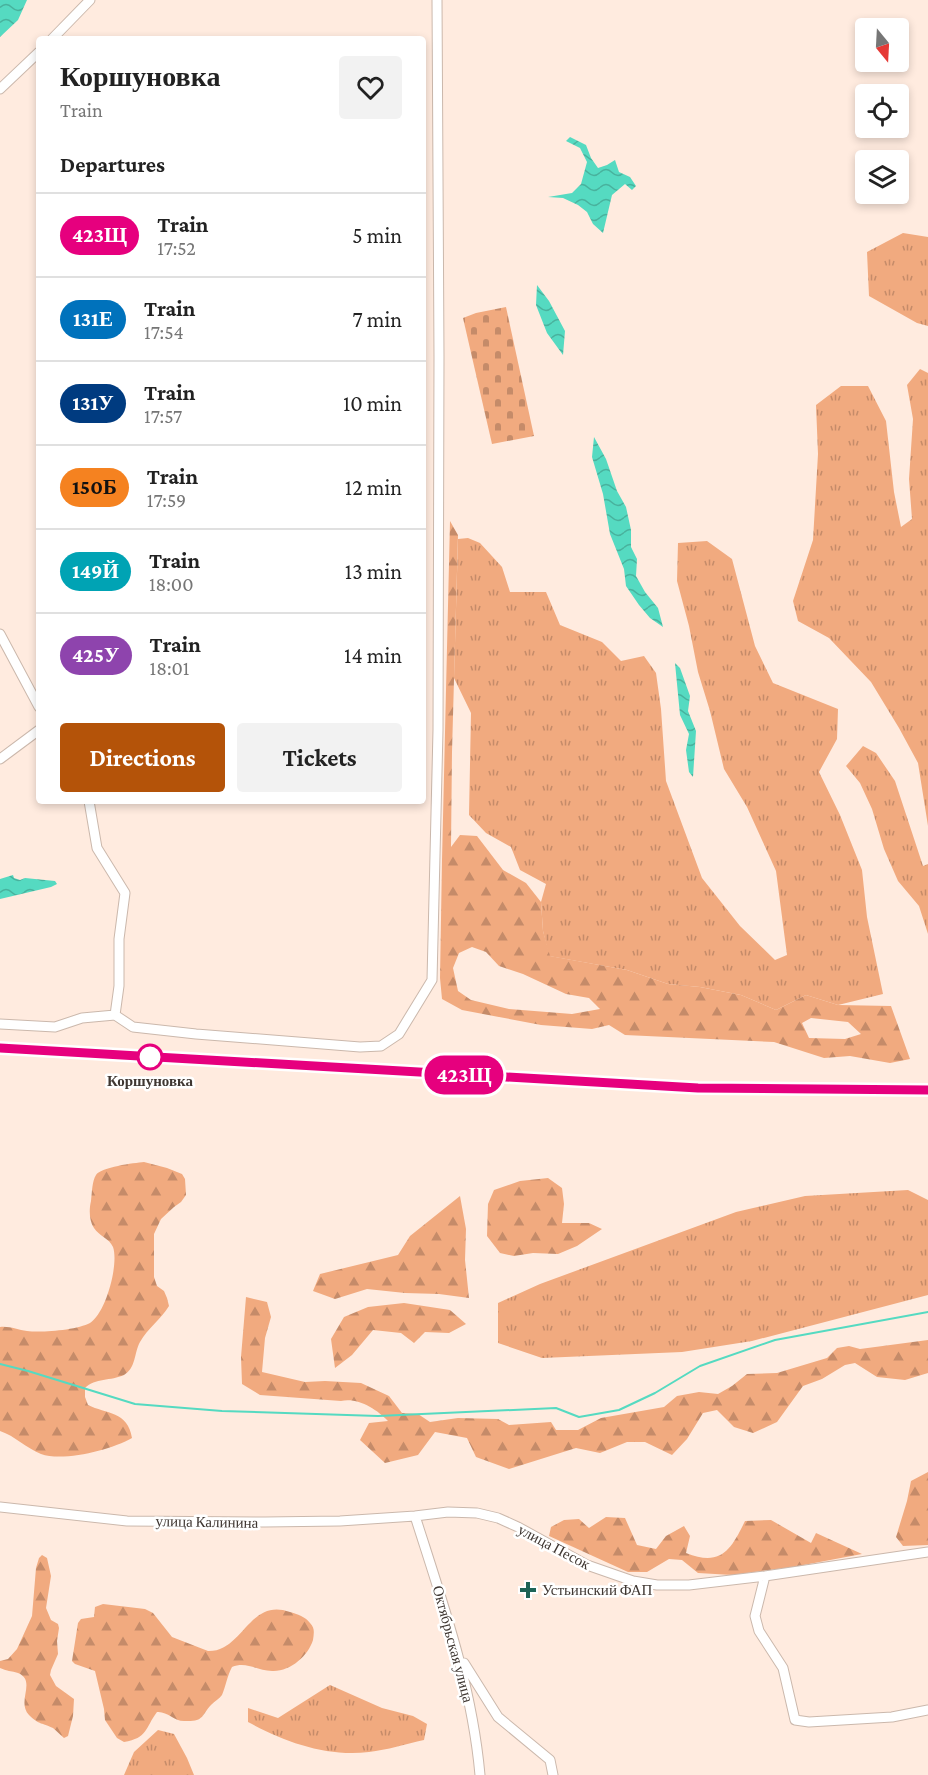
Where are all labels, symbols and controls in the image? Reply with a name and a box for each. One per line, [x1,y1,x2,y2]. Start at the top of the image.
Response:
north arrow [855,18,909,72]
map controls [855,18,909,204]
button: heart [339,56,402,119]
text: Коршуновка [60,61,220,92]
button: locate [855,84,909,138]
text: Train [60,99,103,121]
button: layers [855,150,909,204]
text: Departures [60,152,165,177]
text: Train [157,212,208,237]
text: 423Щ [72,223,127,247]
text: 5 min [352,223,402,248]
text: 17:52 [157,237,196,259]
text: Train [144,296,195,321]
text: 131Е [73,307,113,331]
text: 7 min [352,307,402,332]
text: 17:54 [144,321,184,343]
text: Train [144,380,195,405]
text: 131У [72,391,114,415]
text: 10 min [343,391,402,416]
text: 17:57 [144,405,182,427]
text: Train [147,464,198,489]
text: 150Б [72,475,117,499]
text: 12 min [345,475,402,500]
text: 17:59 [147,489,186,511]
text: Train [149,548,200,573]
text: 149Й [72,559,119,583]
text: 13 min [345,559,402,584]
text: 18:00 [149,573,193,595]
text: Train [150,632,201,657]
text: 425У [72,643,120,667]
text: 14 min [344,643,402,668]
text: 18:01 [150,657,189,679]
button: Directions [60,723,225,792]
button: Tickets [237,723,402,792]
marker: Коршуновка [137,1044,163,1070]
line badge: 423Щ [422,1056,506,1094]
text: 423Щ [436,1063,492,1087]
place label: Коршуновка [107,1073,193,1089]
street label: улица Калинина [156,1513,259,1531]
street label: улица Песок [515,1521,593,1573]
marker: Устьинский ФАП [519,1581,537,1599]
place label: Устьинский ФАП [542,1582,652,1598]
street label: Октябрьская улица [430,1584,476,1704]

